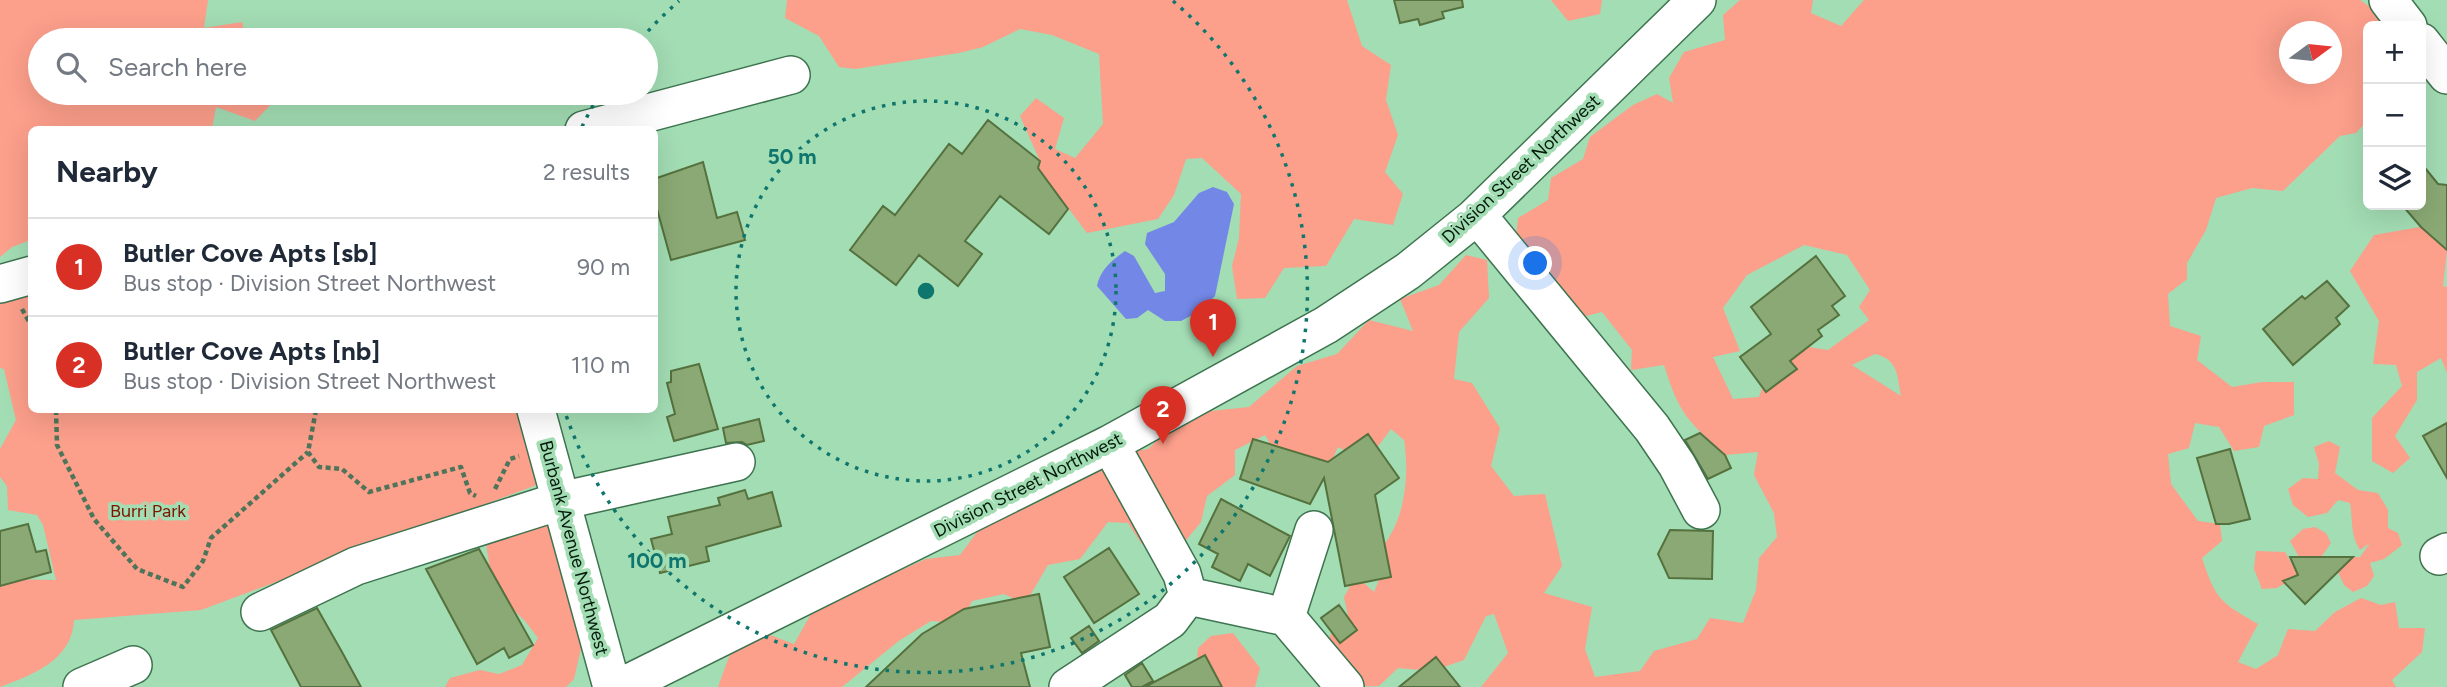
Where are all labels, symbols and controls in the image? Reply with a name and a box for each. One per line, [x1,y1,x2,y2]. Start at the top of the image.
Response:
north arrow [2279,21,2342,84]
map controls [2363,21,2426,210]
button: + [2363,21,2426,84]
search box [28,28,658,105]
icon: search [52,48,90,86]
text: Search here [108,51,247,83]
button: − [2363,84,2426,147]
street label: Division Street Northwest [1437,90,1605,248]
text: 50 m [767,144,817,169]
button: layers [2363,147,2426,210]
text: Nearby [56,153,158,190]
text: 2 results [543,158,630,186]
text: Butler Cove Apts [sb] [123,237,377,269]
your location [1518,246,1552,280]
text: 1 [74,253,84,281]
text: 90 m [577,253,630,281]
text: Bus stop · Division Street Northwest [123,269,496,297]
centre of rings [914,279,938,303]
pin: 1 [1190,299,1236,357]
text: Butler Cove Apts [nb] [123,335,380,367]
text: 2 [72,351,86,379]
text: 110 m [571,351,630,379]
text: Bus stop · Division Street Northwest [123,367,496,395]
pin: 2 [1140,386,1186,444]
street label: Division Street Northwest [930,428,1126,542]
street label: Burbank Avenue Northwest [535,438,613,658]
park label: Burri Park [110,500,186,522]
text: 100 m [627,548,687,573]

